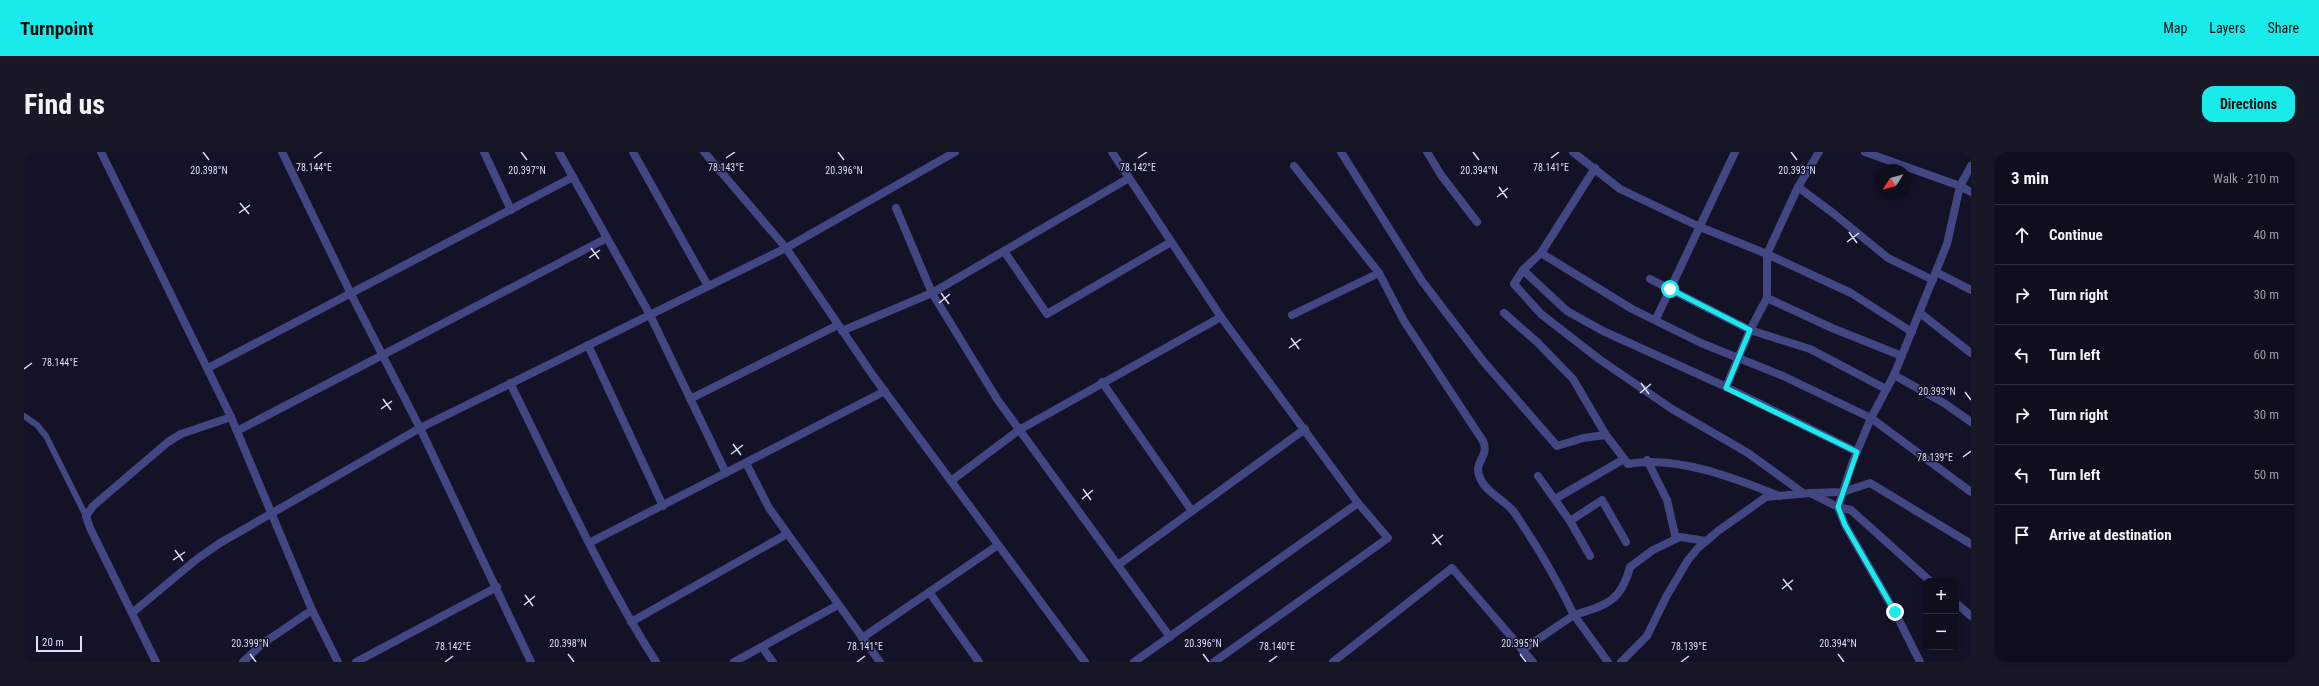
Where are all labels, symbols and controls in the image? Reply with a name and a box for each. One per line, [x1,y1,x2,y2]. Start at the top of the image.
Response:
text: Turnpoint [20,17,94,40]
text: Map [2163,20,2187,36]
text: Layers [2209,20,2246,36]
text: Share [2268,20,2299,36]
button: Directions [2202,86,2295,122]
text: Find us [24,88,105,121]
text: 78.144°E [296,162,332,173]
text: 78.143°E [708,162,744,173]
text: 78.142°E [1120,162,1156,173]
text: 78.141°E [1533,162,1569,173]
north arrow [1875,164,1911,200]
text: 20.398°N [190,165,228,176]
text: 20.397°N [508,165,546,176]
text: 20.396°N [825,165,863,176]
text: 20.394°N [1460,165,1498,176]
text: 20.393°N [1778,165,1816,176]
text: 3 min [2011,168,2049,188]
text: Walk · 210 m [2213,171,2279,186]
icon: ahead [2011,224,2033,246]
text: Continue [2049,226,2103,244]
text: 40 m [2253,227,2279,242]
route start [1661,280,1679,298]
icon: right [2011,284,2033,306]
text: Turn right [2049,286,2108,304]
text: 30 m [2253,287,2279,302]
icon: left [2011,344,2033,366]
text: Turn left [2049,346,2100,364]
text: 60 m [2253,347,2279,362]
text: 78.144°E [42,357,78,368]
text: 20.393°N [1918,386,1956,397]
icon: right [2011,404,2033,426]
text: Turn right [2049,406,2108,424]
text: 30 m [2253,407,2279,422]
text: 78.139°E [1917,452,1953,463]
icon: left [2011,464,2033,486]
text: Turn left [2049,466,2100,484]
text: 50 m [2253,467,2279,482]
icon: arrive [2011,524,2033,546]
text: Arrive at destination [2049,526,2172,544]
map controls [1923,578,1959,650]
button: + [1923,578,1959,614]
route end [1886,603,1904,621]
button: − [1923,614,1959,650]
scale bar [36,634,82,653]
text: 20 m [42,636,64,649]
text: 20.399°N [231,638,269,649]
text: 20.398°N [549,638,587,649]
text: 20.396°N [1184,638,1222,649]
text: 20.395°N [1501,638,1539,649]
text: 20.394°N [1819,638,1857,649]
text: 78.142°E [435,641,471,652]
text: 78.141°E [847,641,883,652]
text: 78.140°E [1259,641,1295,652]
text: 78.139°E [1671,641,1707,652]

